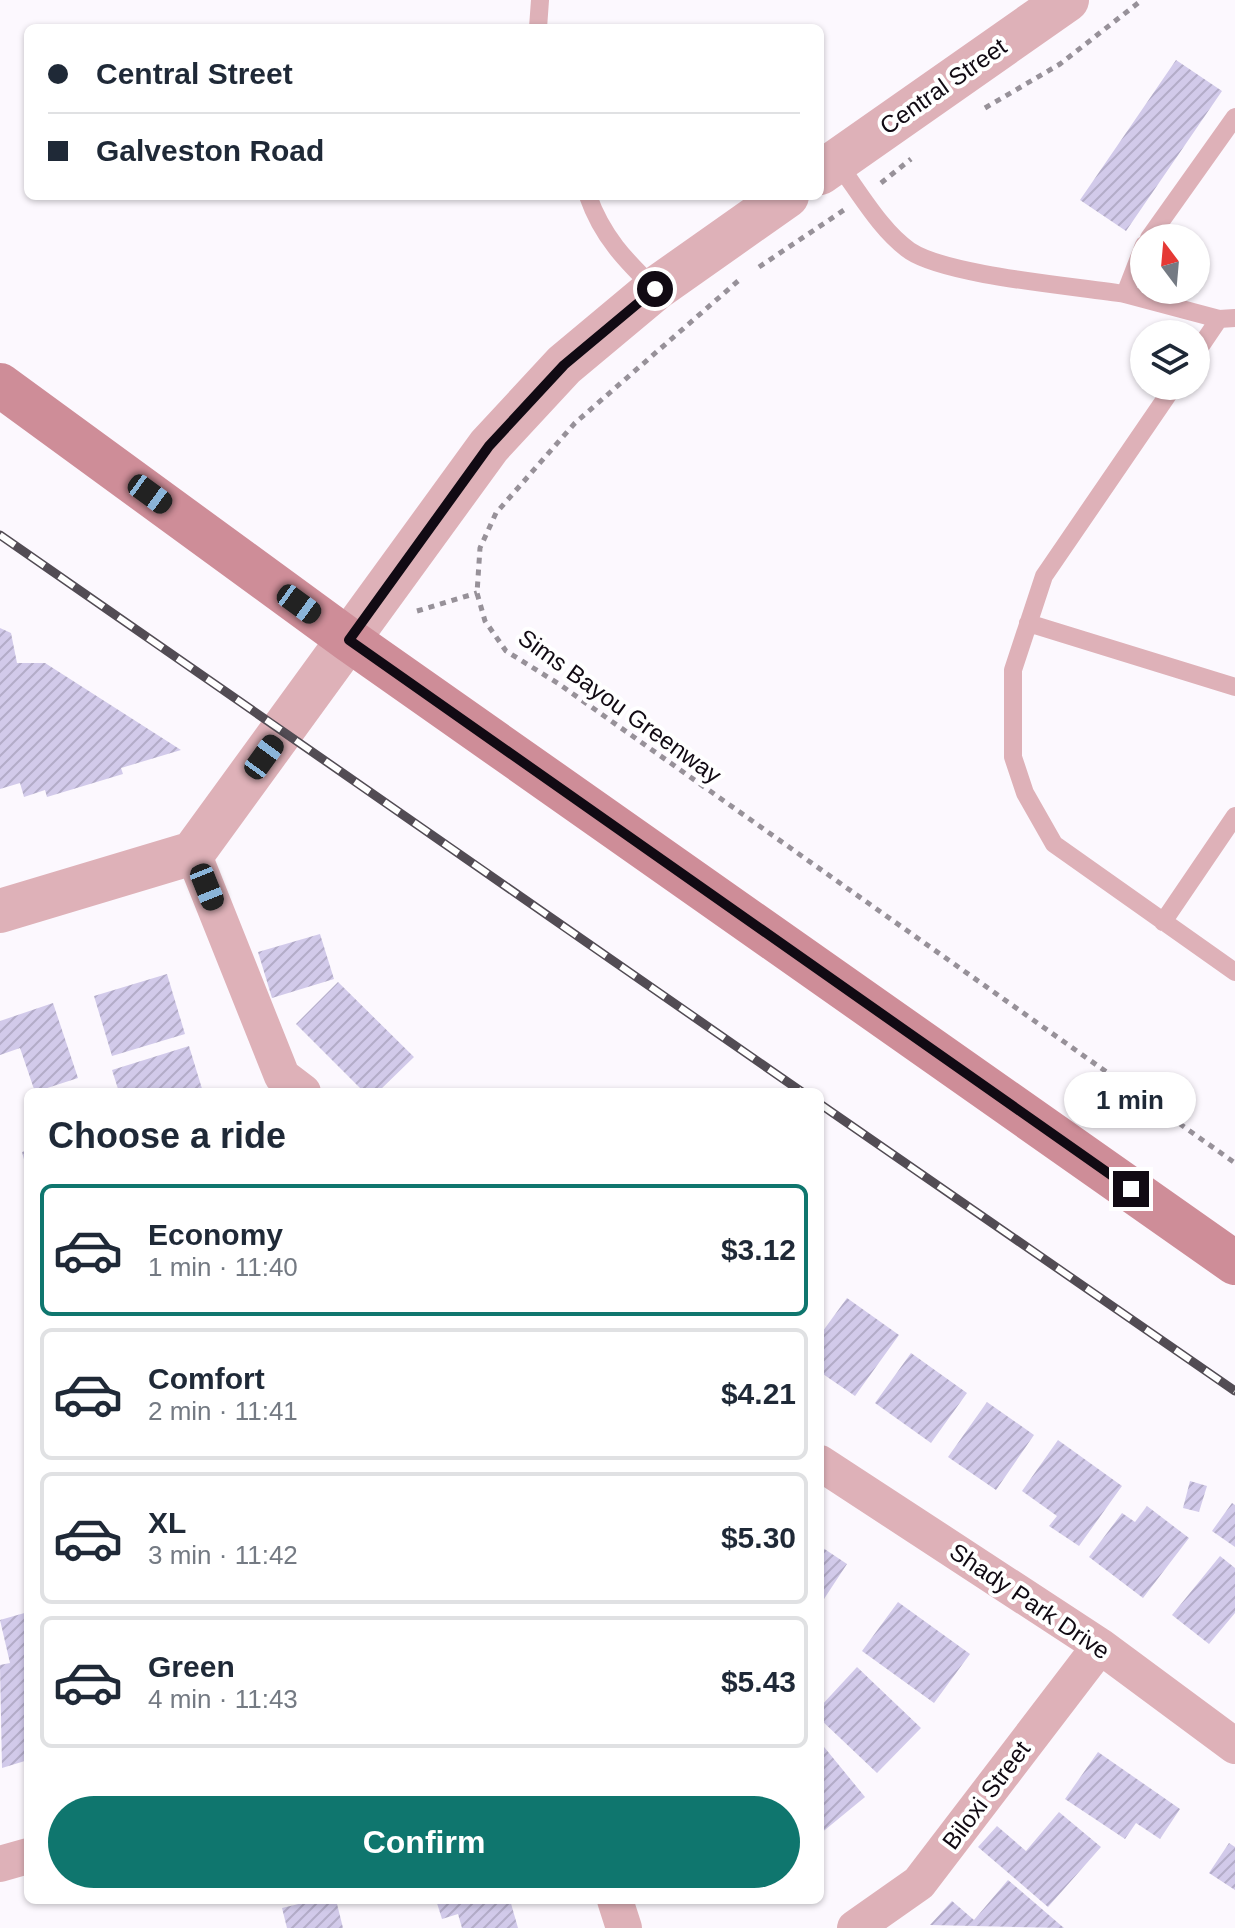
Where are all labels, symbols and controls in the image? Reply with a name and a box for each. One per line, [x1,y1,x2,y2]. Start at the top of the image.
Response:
street label: Central Street [875,32,1012,140]
text: Central Street [96,57,293,90]
text: Galveston Road [96,134,324,167]
north arrow [1130,224,1210,304]
map controls [1130,224,1210,400]
route start [637,271,673,307]
button: layers [1130,320,1210,400]
car [124,470,176,518]
car [273,580,325,628]
street label: Sims Bayou Greenway [513,623,727,789]
car [240,731,288,783]
car [187,860,227,914]
callout: 1 min [1065,1073,1197,1129]
text: 1 min [1096,1085,1164,1115]
text: Choose a ride [48,1115,286,1156]
route end [1113,1171,1149,1207]
icon: car [52,1214,124,1286]
text: Economy [148,1218,283,1251]
text: $3.12 [721,1233,796,1266]
text: 1 min · 11:40 [148,1252,298,1282]
icon: car [52,1358,124,1430]
text: Comfort [148,1362,265,1395]
text: $4.21 [721,1377,796,1410]
text: 2 min · 11:41 [148,1396,298,1426]
icon: car [52,1502,124,1574]
text: XL [148,1506,186,1539]
text: $5.30 [721,1521,796,1554]
street label: Shady Park Drive [945,1538,1115,1664]
text: 3 min · 11:42 [148,1540,298,1570]
icon: car [52,1646,124,1718]
text: Green [148,1650,235,1683]
text: $5.43 [721,1665,796,1698]
text: 4 min · 11:43 [148,1684,298,1714]
street label: Biloxi Street [937,1735,1036,1854]
button: Confirm [48,1796,800,1888]

